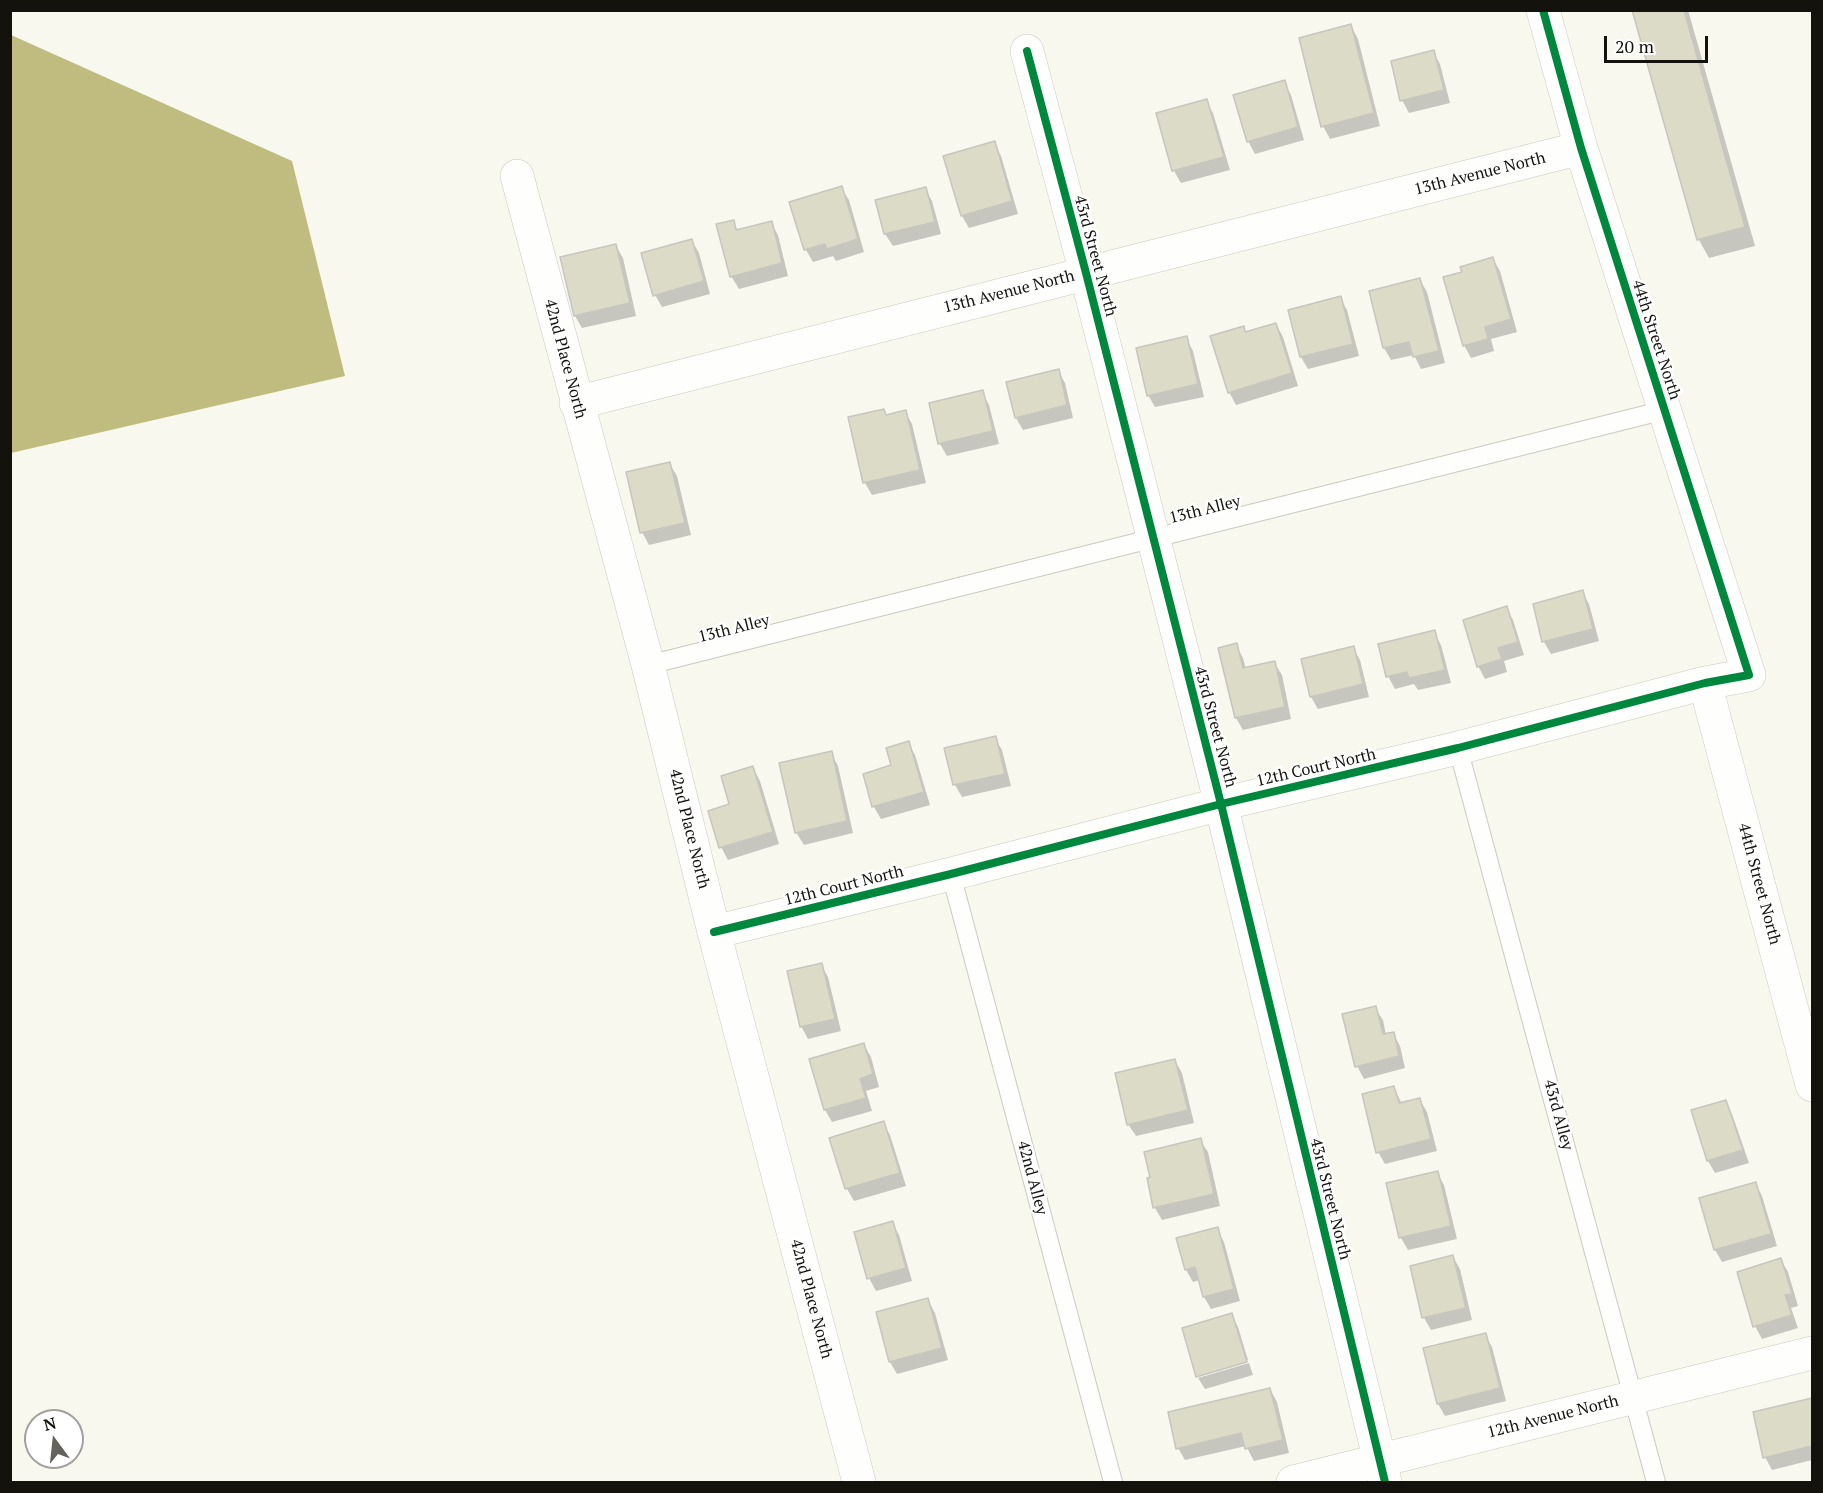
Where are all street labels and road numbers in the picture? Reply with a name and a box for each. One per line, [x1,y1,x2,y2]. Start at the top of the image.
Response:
street label: 13th Avenue North [1412,148,1548,200]
street label: 43rd Street North [1070,193,1120,319]
street label: 13th Avenue North [941,266,1077,318]
street label: 44th Street North [1628,278,1684,402]
street label: 42nd Place North [540,297,590,421]
street label: 13th Alley [1167,492,1243,528]
street label: 13th Alley [696,611,772,647]
street label: 43rd Street North [1190,664,1240,790]
street label: 12th Court North [1254,745,1378,791]
street label: 42nd Place North [665,767,713,891]
street label: 44th Street North [1734,821,1784,947]
street label: 12th Court North [782,862,906,910]
street label: 43rd Alley [1539,1078,1577,1152]
street label: 43rd Street North [1306,1136,1354,1262]
street label: 42nd Alley [1013,1139,1051,1217]
street label: 42nd Place North [786,1237,836,1361]
street label: 12th Avenue North [1485,1391,1621,1443]

